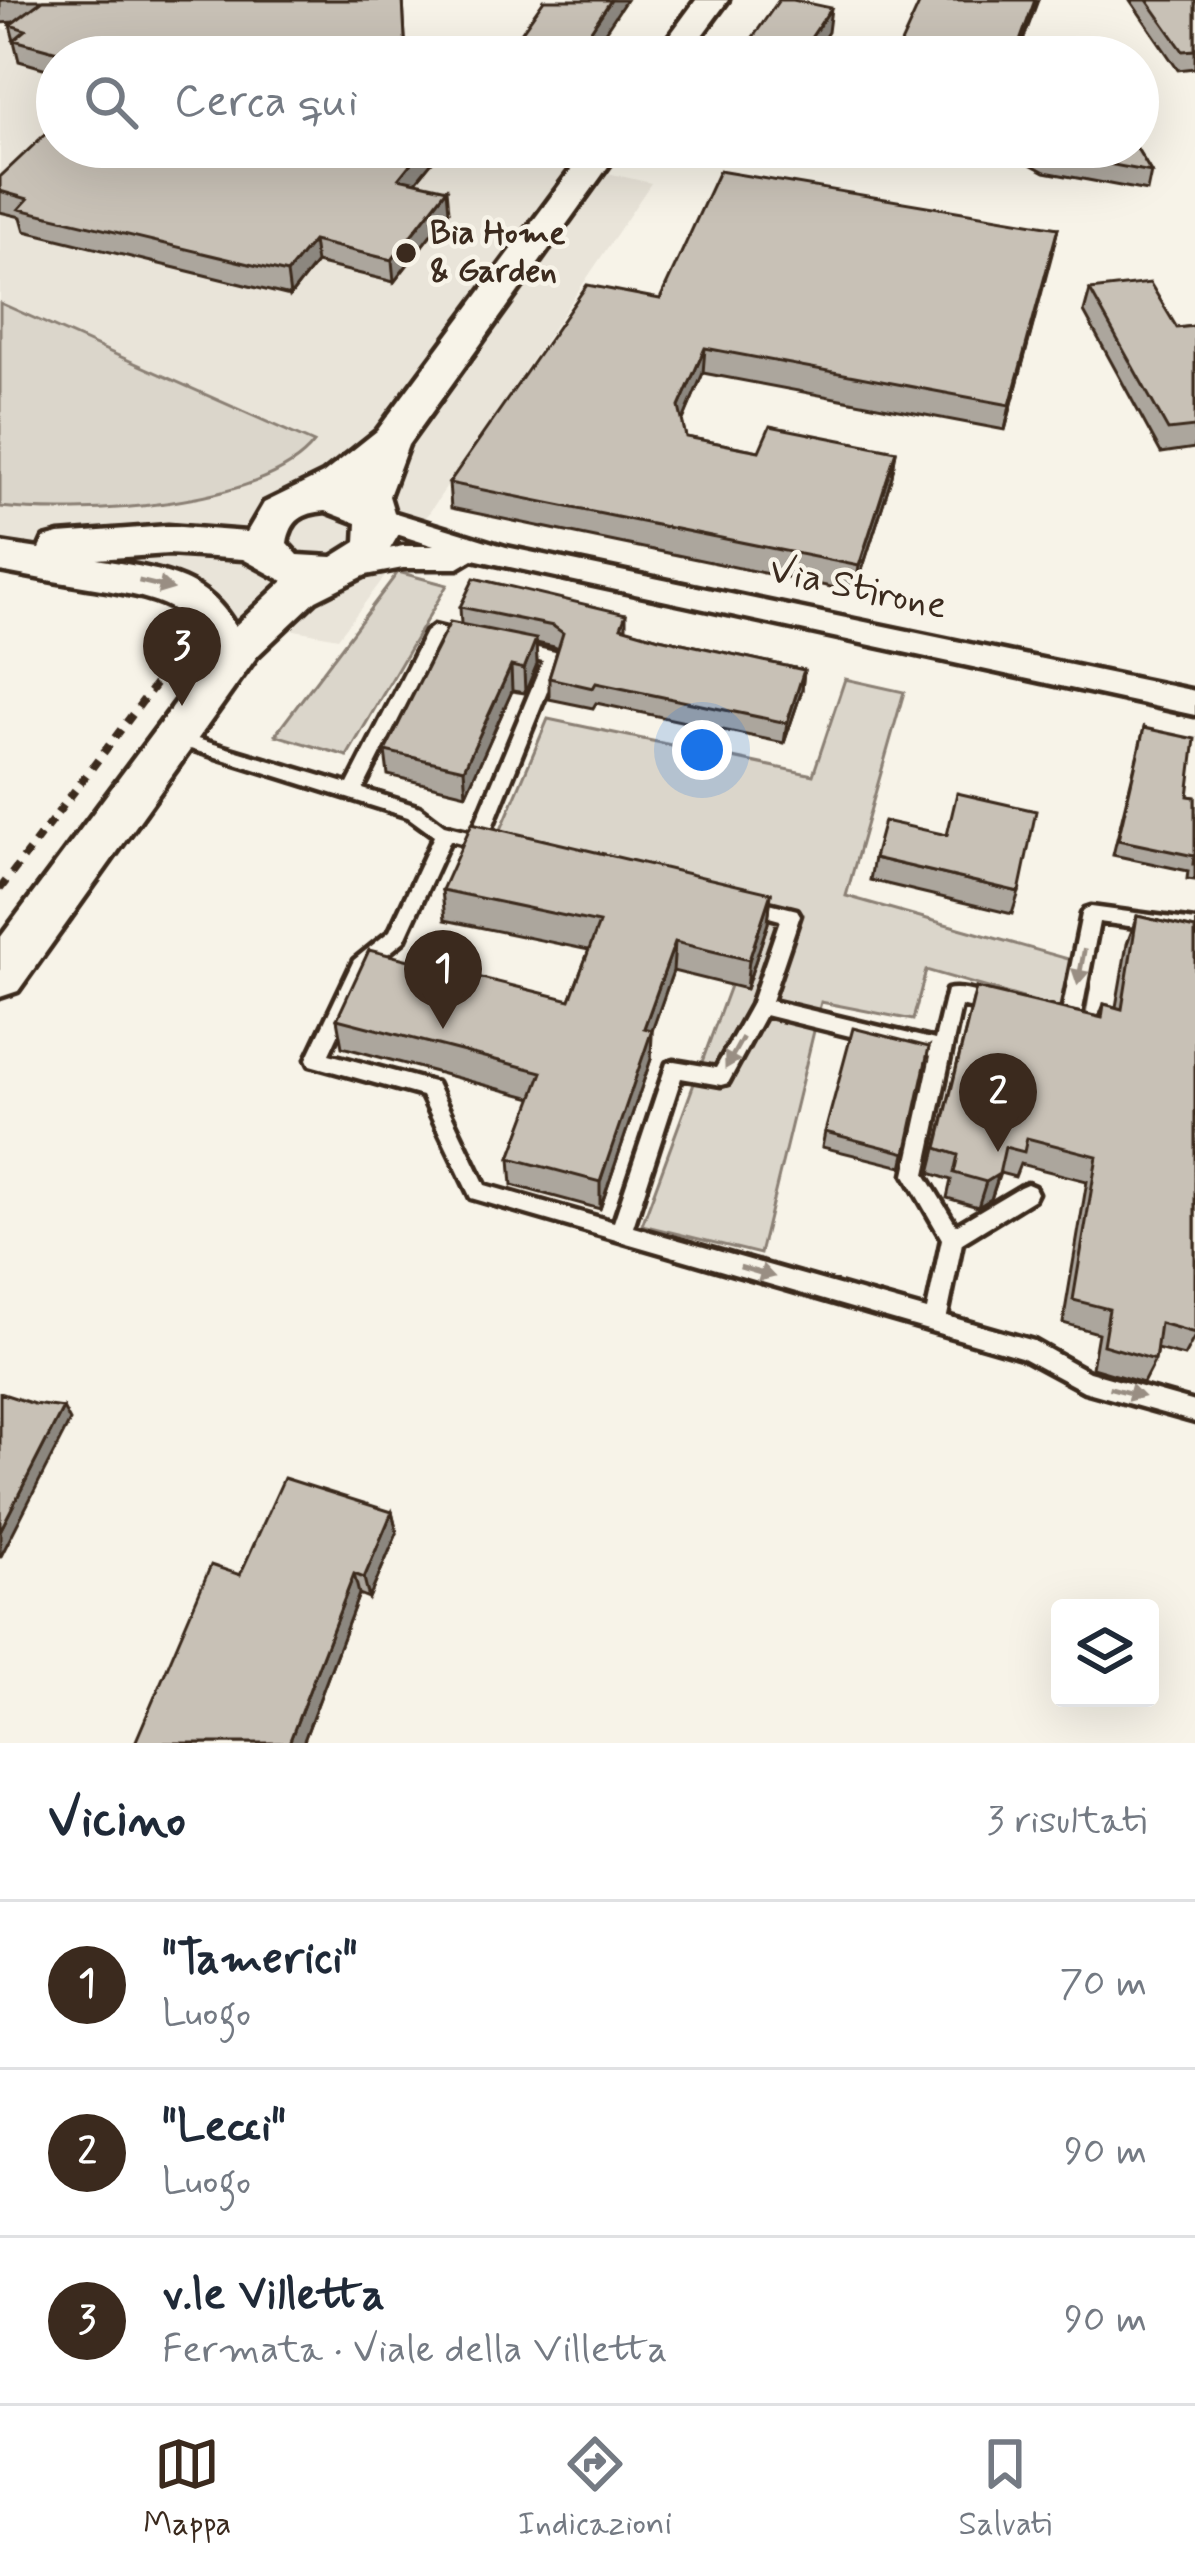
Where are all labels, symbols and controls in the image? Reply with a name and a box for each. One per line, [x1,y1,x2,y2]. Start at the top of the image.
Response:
search box [36,36,1159,168]
icon: search [78,69,144,135]
text: Cerca qui [174,73,358,132]
place label: Bia Home & Garden [430,212,565,294]
marker: Bia Home & Garden [393,240,419,266]
street label: Via Stirone [764,545,952,633]
one-way arrow [138,576,175,595]
pin: 3 [143,607,221,706]
your location [672,720,732,780]
pin: 1 [404,930,482,1029]
one-way arrow [1070,948,1089,986]
one-way arrow [725,1036,746,1069]
pin: 2 [959,1053,1037,1152]
one-way arrow [740,1264,776,1282]
one-way arrow [1108,1384,1145,1403]
map controls [1051,1599,1159,1707]
button: layers [1051,1599,1159,1707]
text: Vicino [48,1788,186,1854]
text: 3 risultati [987,1796,1147,1847]
text: "Tamerici" [162,1930,358,1989]
text: 1 [78,1959,96,2010]
text: 70 m [1059,1959,1147,2010]
text: Luogo [162,1989,251,2040]
text: "Lecci" [162,2098,286,2157]
text: 2 [77,2127,97,2178]
text: 90 m [1064,2127,1147,2178]
text: Luogo [162,2157,251,2208]
text: v.le Villetta [162,2266,385,2325]
text: 3 [78,2295,96,2346]
text: 90 m [1064,2295,1147,2346]
text: Fermata · Viale della Villetta [162,2325,668,2376]
tab: Mappa [143,2431,231,2547]
tab: Indicazioni [518,2431,672,2547]
tab: Salvati [959,2431,1052,2547]

